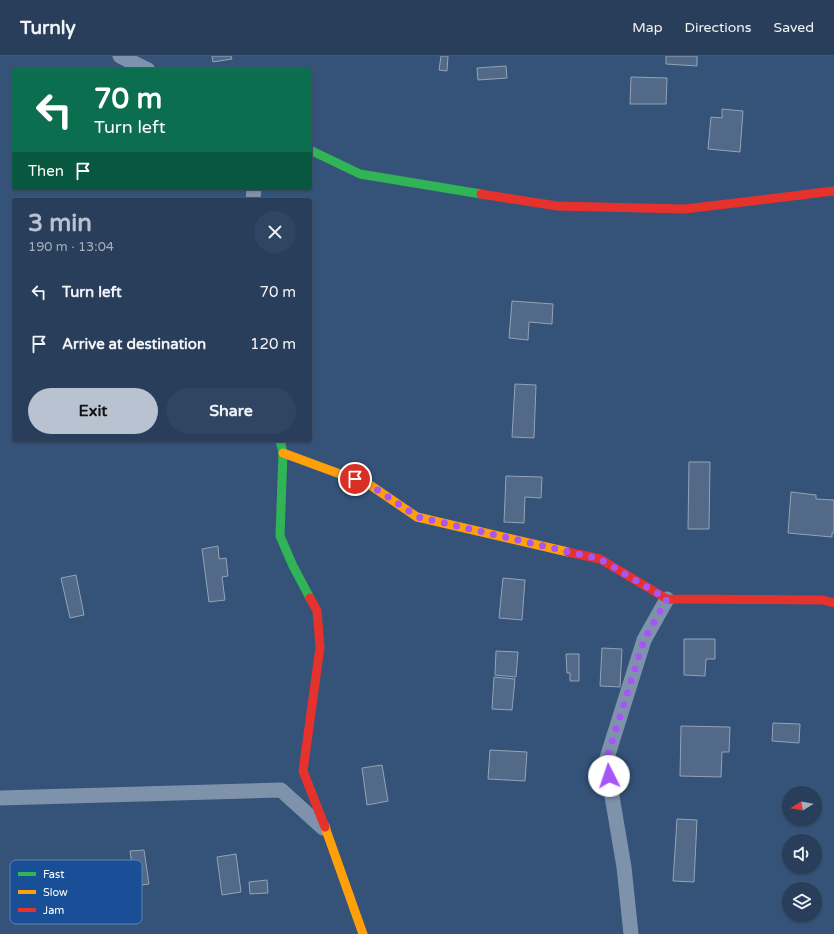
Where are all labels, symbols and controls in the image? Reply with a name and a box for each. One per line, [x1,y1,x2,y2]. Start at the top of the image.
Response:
text: Turnly [20,17,76,39]
text: Map [632,19,663,36]
text: Directions [685,19,752,36]
text: Saved [774,19,814,36]
text: 70 m [94,82,162,116]
icon: left [28,84,80,136]
text: Turn left [94,116,166,138]
icon: arrive [72,160,94,182]
text: Then [28,162,64,180]
text: 3 min [28,209,92,238]
button: close [254,211,296,253]
text: 190 m · 13:04 [28,239,114,255]
icon: left [28,281,50,303]
text: Turn left [62,283,122,301]
text: 70 m [259,283,296,301]
icon: arrive [28,333,50,355]
text: Arrive at destination [62,335,206,353]
text: 120 m [250,335,296,353]
button: Exit [28,388,158,434]
button: Share [166,388,296,434]
pin [338,462,372,496]
icon: arrive [344,468,366,490]
position arrow [588,755,630,797]
north arrow [782,786,822,826]
map controls [782,786,822,922]
button: sound [782,834,822,874]
legend [10,860,142,924]
text: Fast [43,868,64,881]
button: layers [782,882,822,922]
text: Slow [43,886,68,899]
text: Jam [43,904,64,917]

